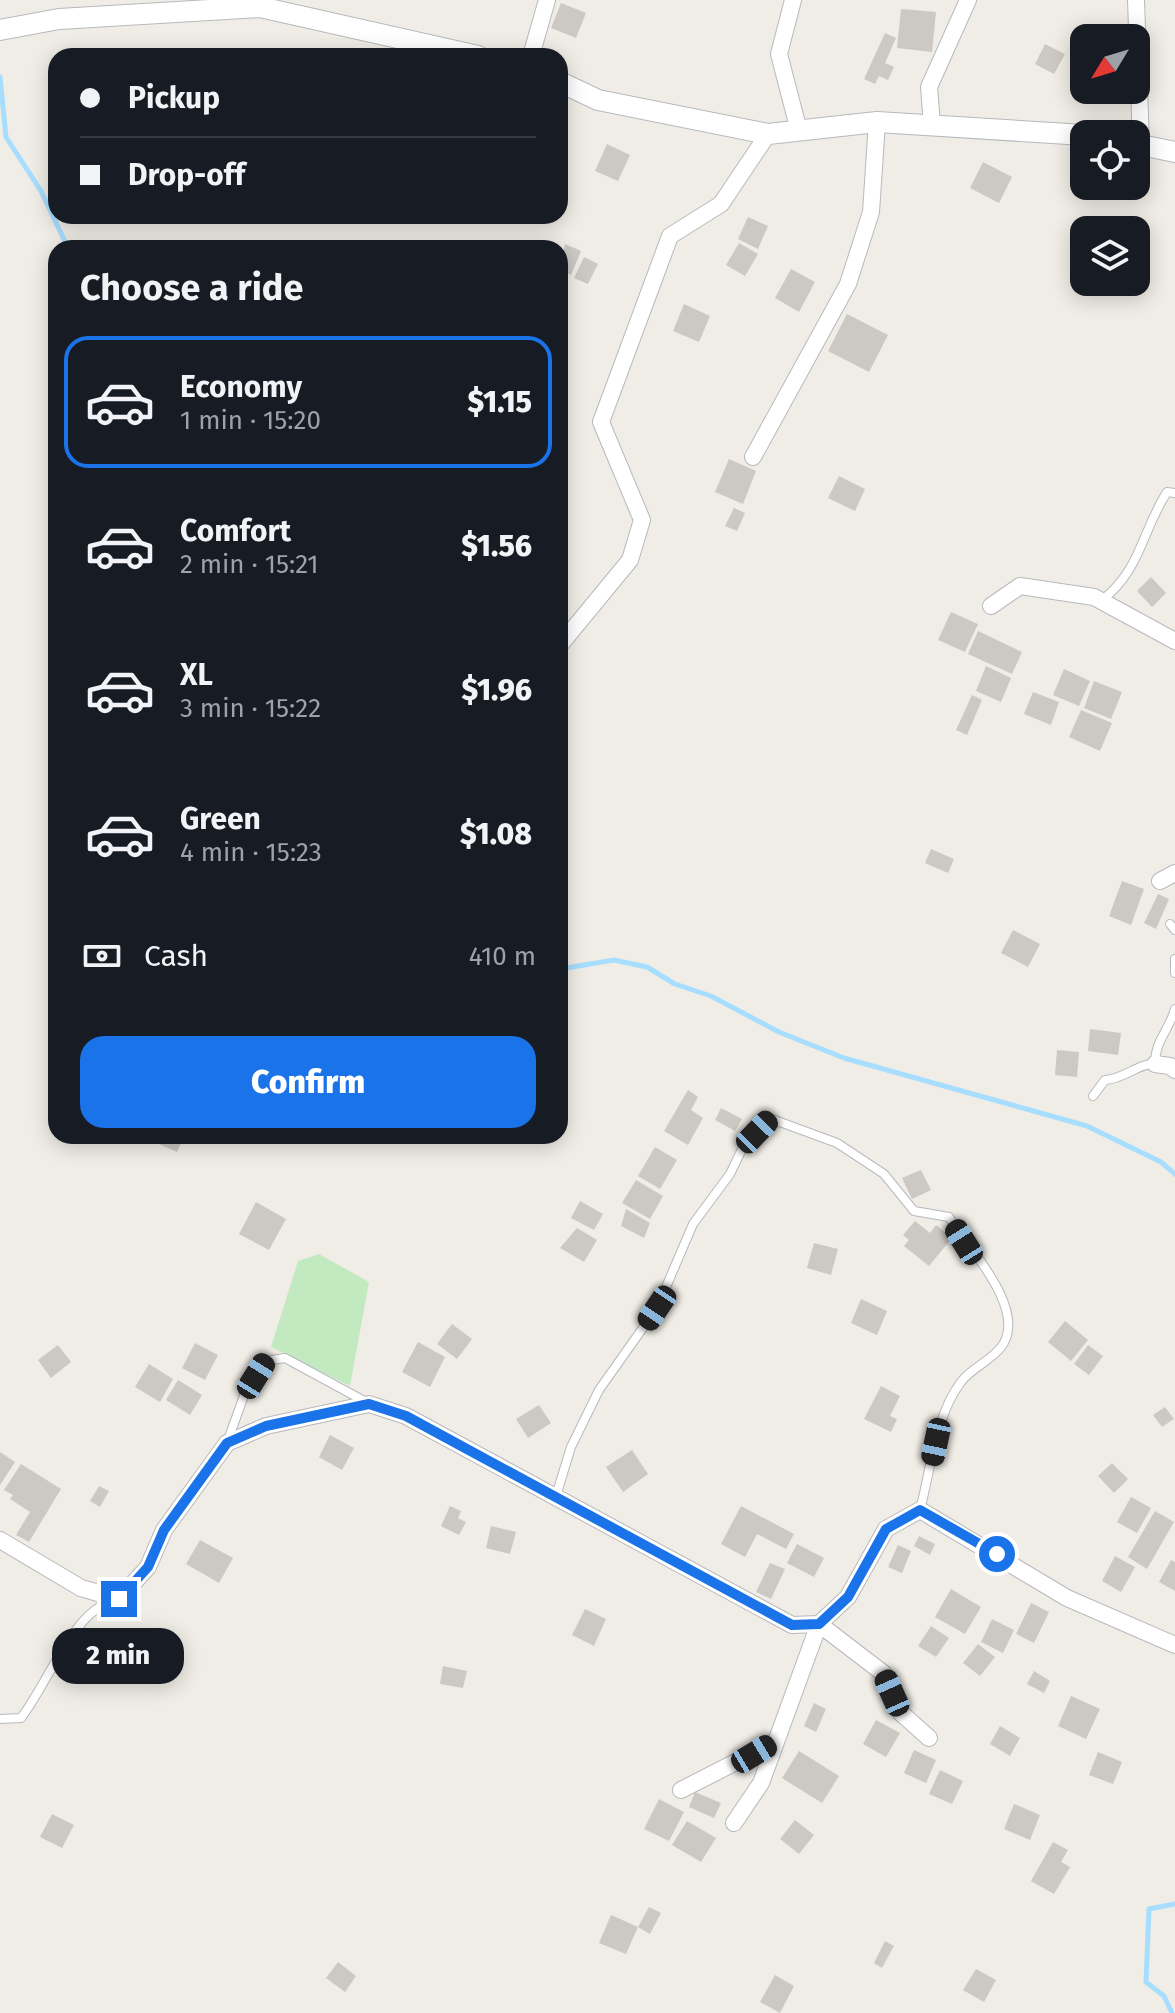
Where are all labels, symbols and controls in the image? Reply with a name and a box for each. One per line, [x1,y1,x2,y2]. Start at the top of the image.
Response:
north arrow [1070,24,1150,104]
map controls [1070,24,1150,296]
text: Pickup [128,80,220,116]
button: locate [1070,120,1150,200]
text: Drop-off [128,157,245,193]
button: layers [1070,216,1150,296]
text: Choose a ride [80,266,303,310]
icon: car [84,366,156,438]
text: Economy [180,369,302,405]
text: $1.15 [468,384,532,420]
text: 1 min · 15:20 [180,405,321,436]
icon: car [84,510,156,582]
text: Comfort [180,513,291,549]
text: $1.56 [461,528,532,564]
text: 2 min · 15:21 [180,549,319,580]
icon: car [84,654,156,726]
text: XL [180,657,213,693]
text: $1.96 [461,672,532,708]
text: 3 min · 15:22 [180,693,321,724]
icon: car [84,798,156,870]
text: Green [180,801,261,837]
text: $1.08 [460,816,532,852]
text: 4 min · 15:23 [180,837,322,868]
icon: cash [80,934,124,978]
text: Cash [144,938,208,974]
text: 410 m [469,941,536,972]
button: Confirm [80,1036,536,1128]
car [732,1106,782,1158]
car [941,1215,987,1269]
car [634,1281,680,1335]
car [233,1349,279,1403]
car [919,1416,953,1468]
route start [979,1536,1015,1572]
route end [101,1581,137,1617]
callout: 2 min [53,1627,185,1683]
text: 2 min [86,1640,150,1671]
car [871,1666,913,1720]
car [727,1731,781,1777]

